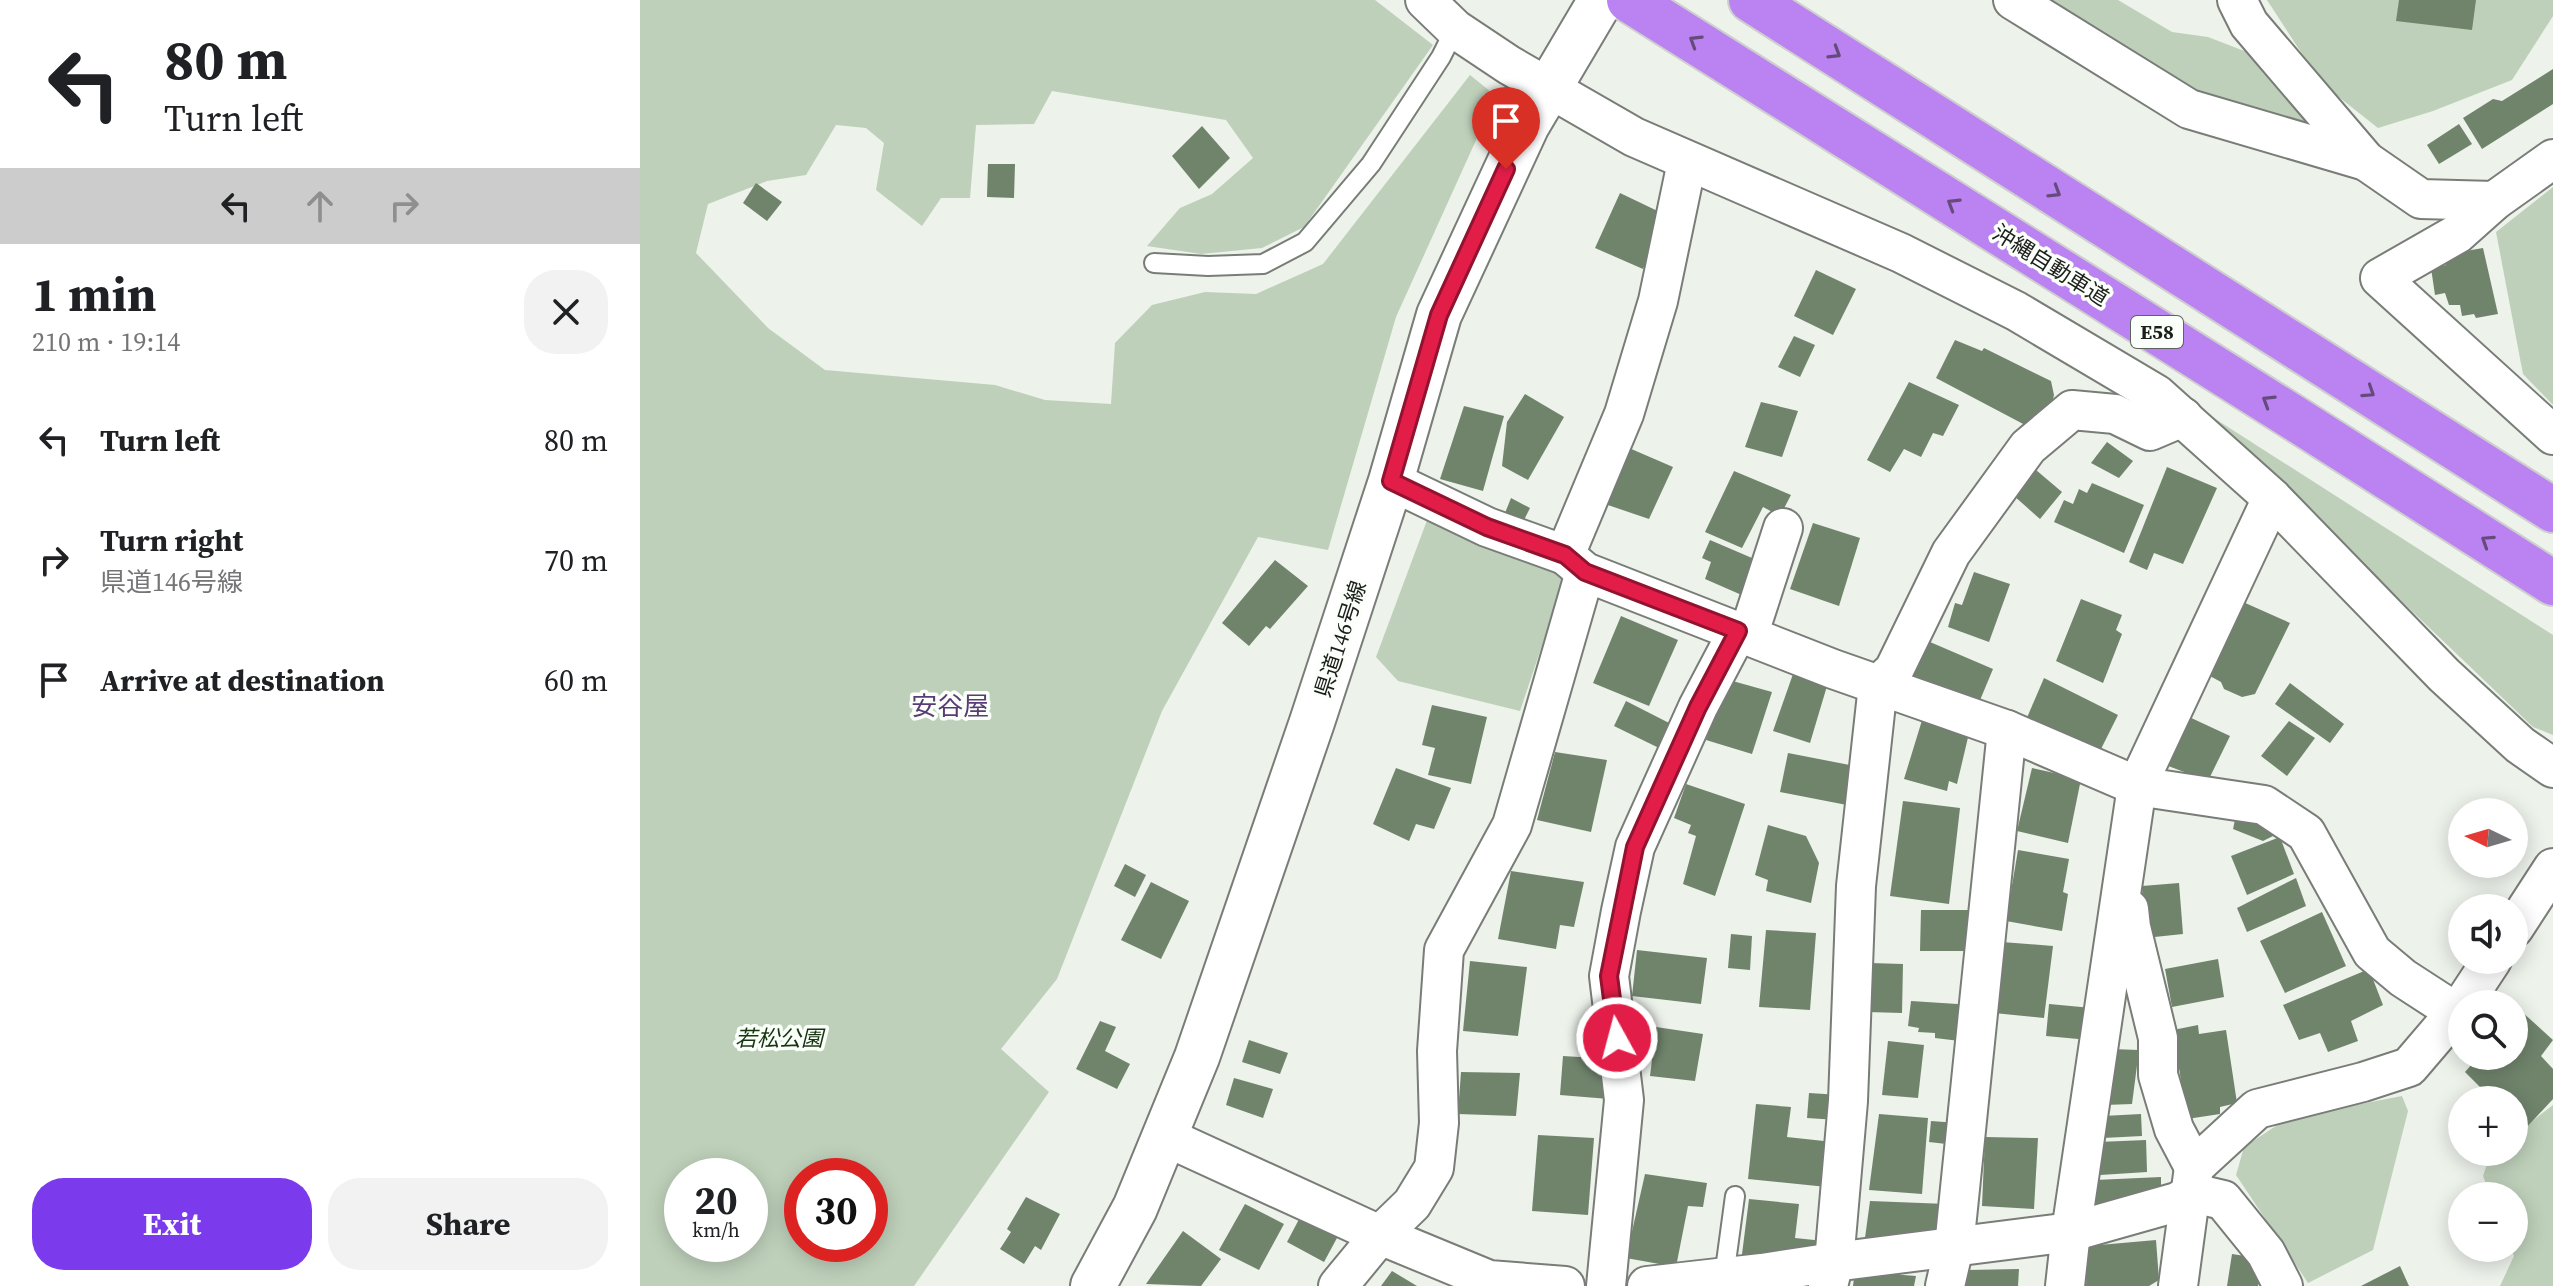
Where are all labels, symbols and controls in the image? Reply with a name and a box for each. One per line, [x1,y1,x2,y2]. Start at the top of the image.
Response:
text: 80 m [164,21,287,98]
icon: left [32,32,136,136]
one-way arrow [1689,36,1703,51]
one-way arrow [1826,43,1841,58]
pin [1472,87,1540,169]
text: Turn left [164,94,303,143]
icon: arrive [1484,99,1528,143]
one-way arrow [2046,182,2061,197]
icon: left [214,184,258,228]
icon: ahead [298,184,342,228]
icon: right [382,184,426,228]
one-way arrow [1947,198,1962,213]
street label: 沖縄自動車道 [1987,217,2115,313]
text: 1 min [32,261,157,327]
button: close [524,270,608,354]
road number: E58 [2131,316,2183,348]
text: 210 m · 19:14 [32,324,180,360]
one-way arrow [2360,382,2374,397]
one-way arrow [2262,396,2277,411]
icon: left [32,418,76,462]
text: Turn left [100,420,220,461]
text: 80 m [544,420,608,461]
text: Turn right [100,520,243,561]
one-way arrow [2482,536,2496,551]
icon: right [32,538,76,582]
text: 70 m [544,540,608,581]
text: 県道146号線 [100,564,243,600]
street label: 県道146号線 [1307,577,1373,701]
icon: arrive [32,658,76,702]
text: Arrive at destination [100,660,385,701]
text: 60 m [544,660,608,701]
district label: 安谷屋 [911,688,989,724]
north arrow [2448,798,2528,878]
map controls [2448,798,2528,1262]
button: sound [2448,894,2528,974]
button: search [2448,990,2528,1070]
position arrow [1575,996,1659,1080]
park label: 若松公園 [735,1023,826,1053]
button: + [2448,1086,2528,1166]
speed limit sign: 30 [784,1158,888,1262]
text: 20 [694,1173,738,1227]
button: Exit [32,1178,312,1270]
button: Share [328,1178,608,1270]
button: − [2448,1182,2528,1262]
text: km/h [692,1216,740,1244]

